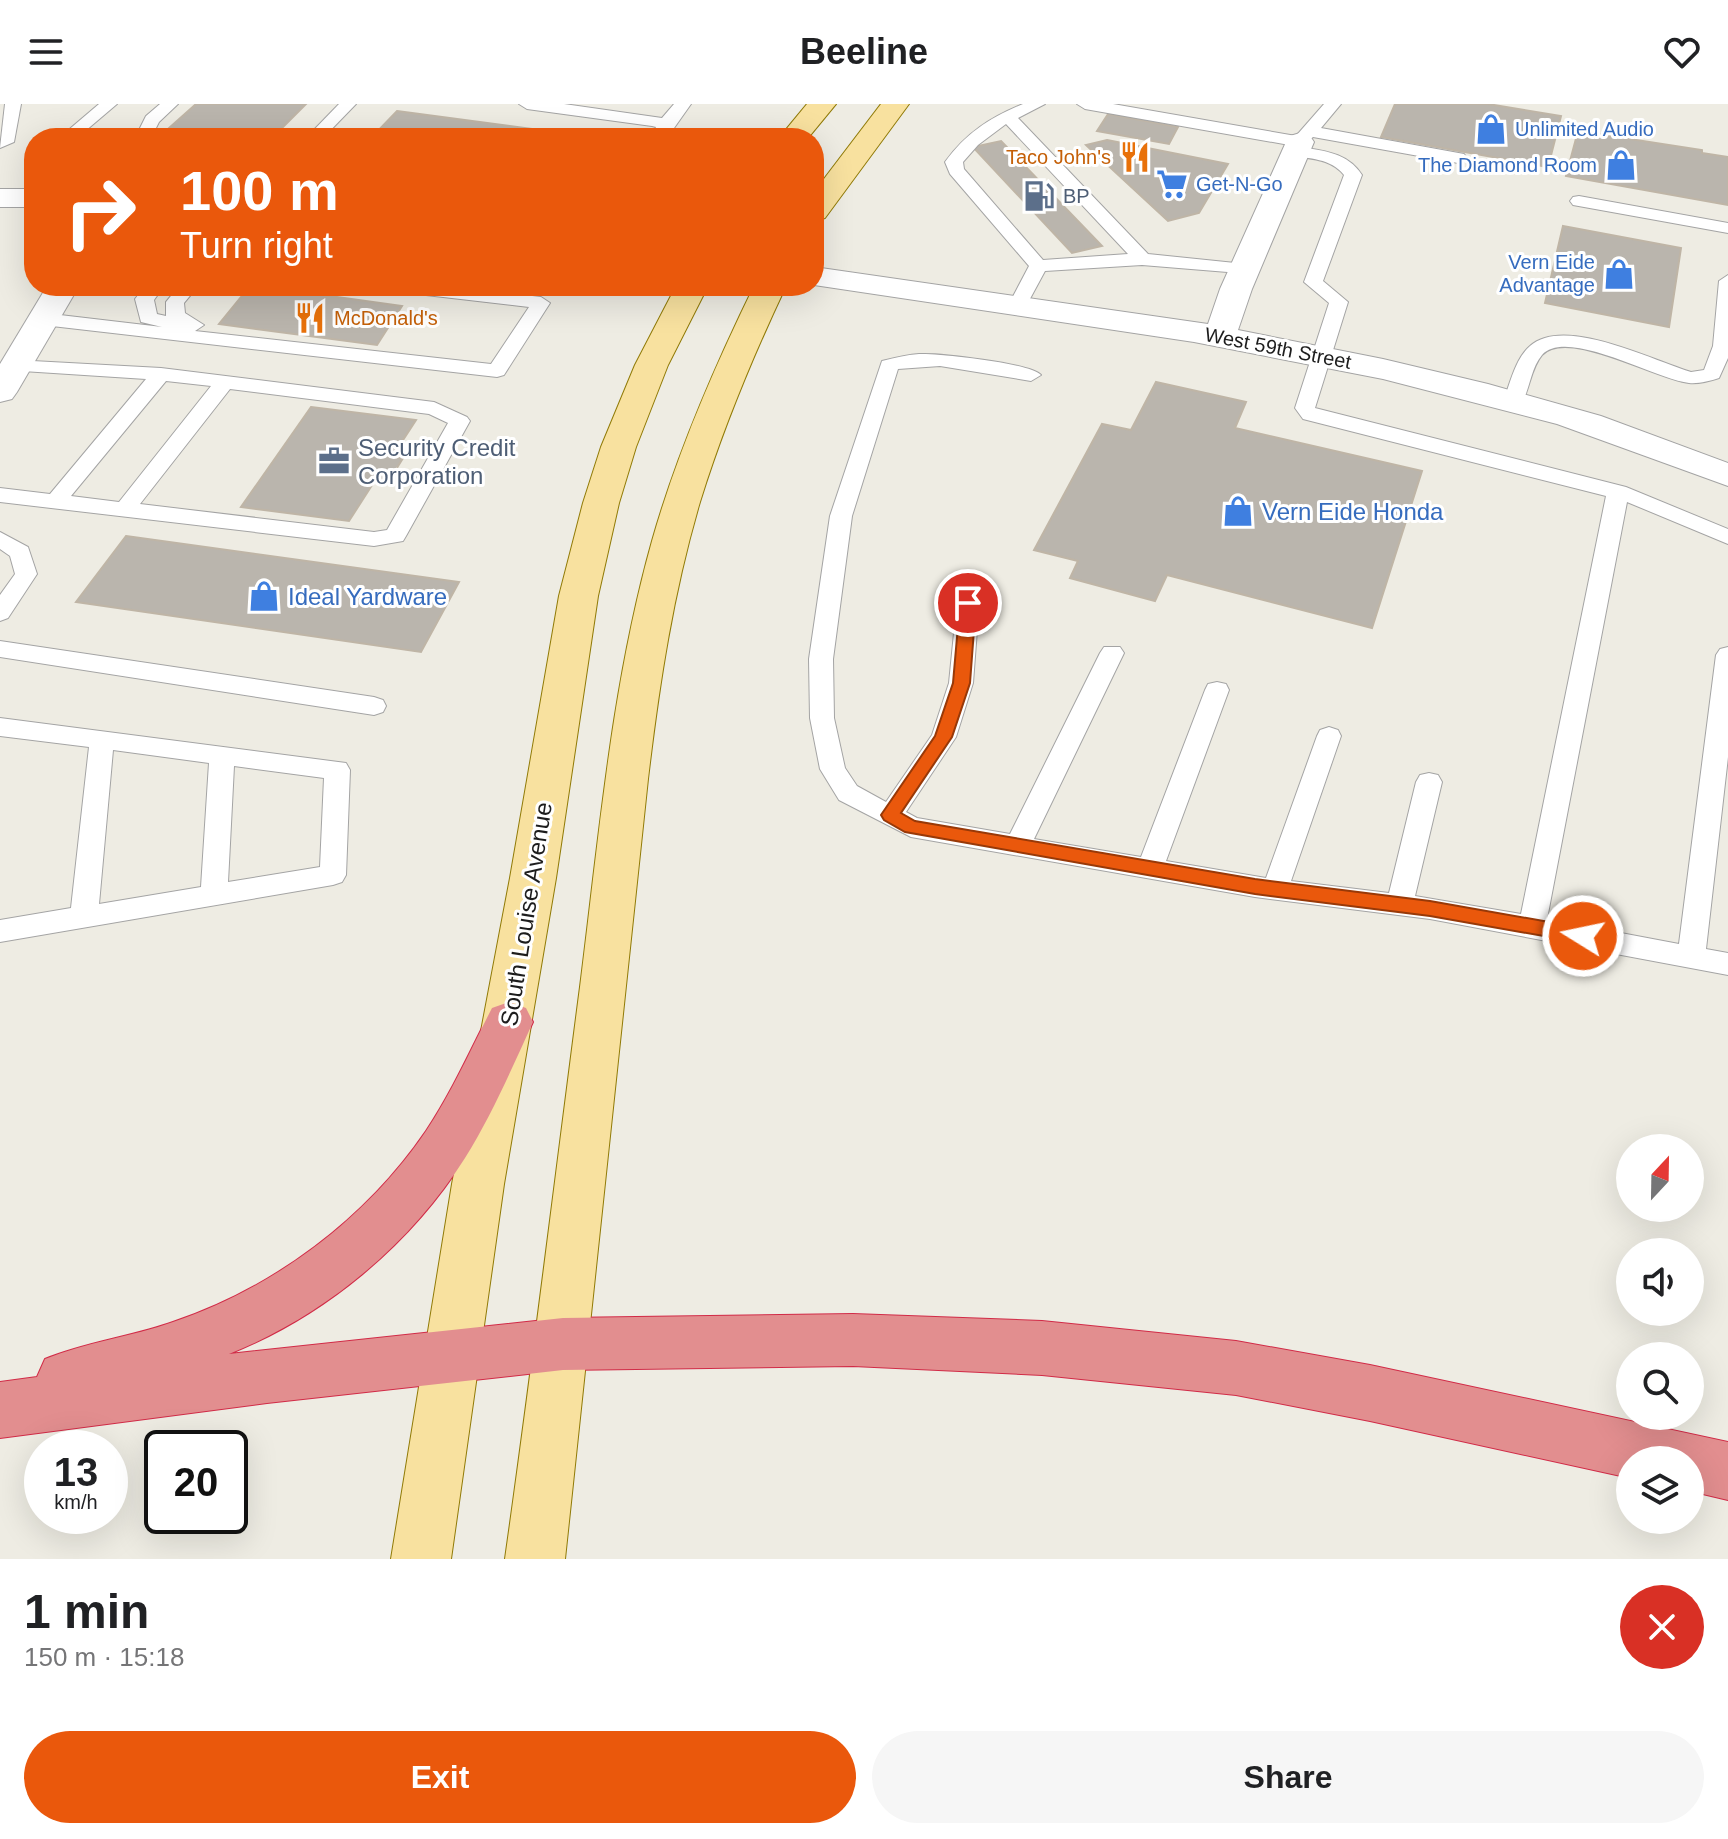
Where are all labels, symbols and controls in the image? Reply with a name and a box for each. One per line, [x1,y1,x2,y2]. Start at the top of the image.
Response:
icon: menu [24,30,68,74]
icon: heart [1660,30,1704,74]
text: Beeline [800,31,928,72]
shop icon: Unlimited Audio [1474,112,1508,146]
place label: Unlimited Audio [1515,118,1654,140]
restaurant icon: Taco John's [1118,140,1152,174]
place label: Taco John's [1006,146,1111,168]
shop icon: The Diamond Room [1604,148,1638,182]
place label: The Diamond Room [1418,154,1597,176]
text: 100 m [180,159,339,222]
icon: right [48,160,152,264]
supermarket icon: Get-N-Go [1155,167,1189,201]
place label: Get-N-Go [1196,173,1283,195]
fuel station icon: BP [1022,179,1056,213]
place label: BP [1063,185,1090,207]
text: Turn right [180,225,333,266]
place label: Vern Eide Advantage [1499,251,1595,296]
shop icon: Vern Eide Advantage [1602,257,1636,291]
restaurant icon: McDonald's [293,301,327,335]
place label: McDonald's [334,307,438,329]
street label: West 59th Street [1203,323,1353,373]
place label: Security Credit Corporation [358,434,516,489]
office icon: Security Credit Corporation [317,444,351,478]
shop icon: Vern Eide Honda [1221,494,1255,528]
place label: Vern Eide Honda [1262,498,1444,525]
pin [934,569,1002,637]
shop icon: Ideal Yardware [247,579,281,613]
icon: arrive [946,581,990,625]
place label: Ideal Yardware [288,583,447,610]
street label: South Louise Avenue [495,800,557,1028]
position arrow [1541,894,1625,978]
north arrow [1616,1134,1704,1222]
map controls [1616,1134,1704,1534]
button: sound [1616,1238,1704,1326]
button: search [1616,1342,1704,1430]
speed limit sign: 20 [144,1430,248,1534]
button: layers [1616,1446,1704,1534]
text: 13 [54,1450,98,1494]
text: km/h [54,1491,98,1513]
text: 1 min [24,1585,149,1638]
button: close [1620,1585,1704,1669]
text: 150 m · 15:18 [24,1642,184,1672]
button: Exit [24,1731,856,1823]
button: Share [872,1731,1704,1823]

